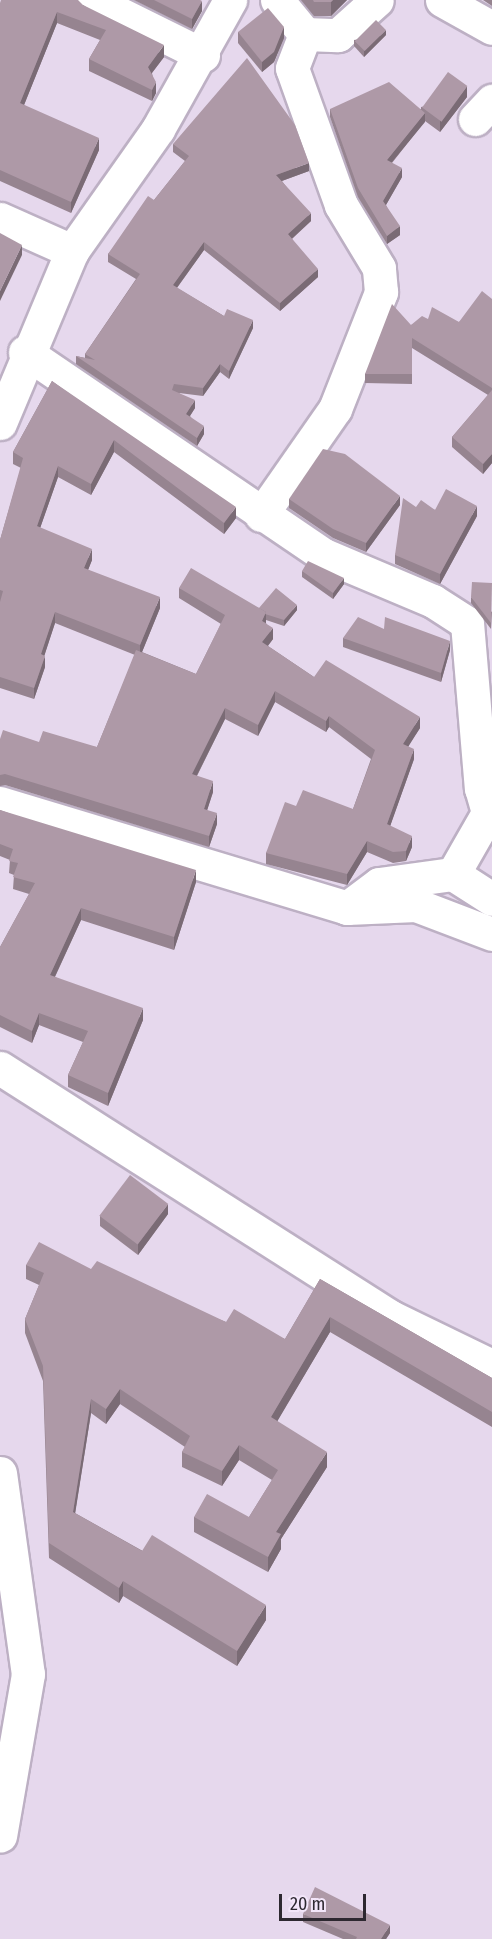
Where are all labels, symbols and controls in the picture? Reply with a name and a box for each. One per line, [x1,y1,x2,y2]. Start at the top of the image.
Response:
scale bar [282,1882,369,1920]
text: 20 m [290,1893,325,1915]

